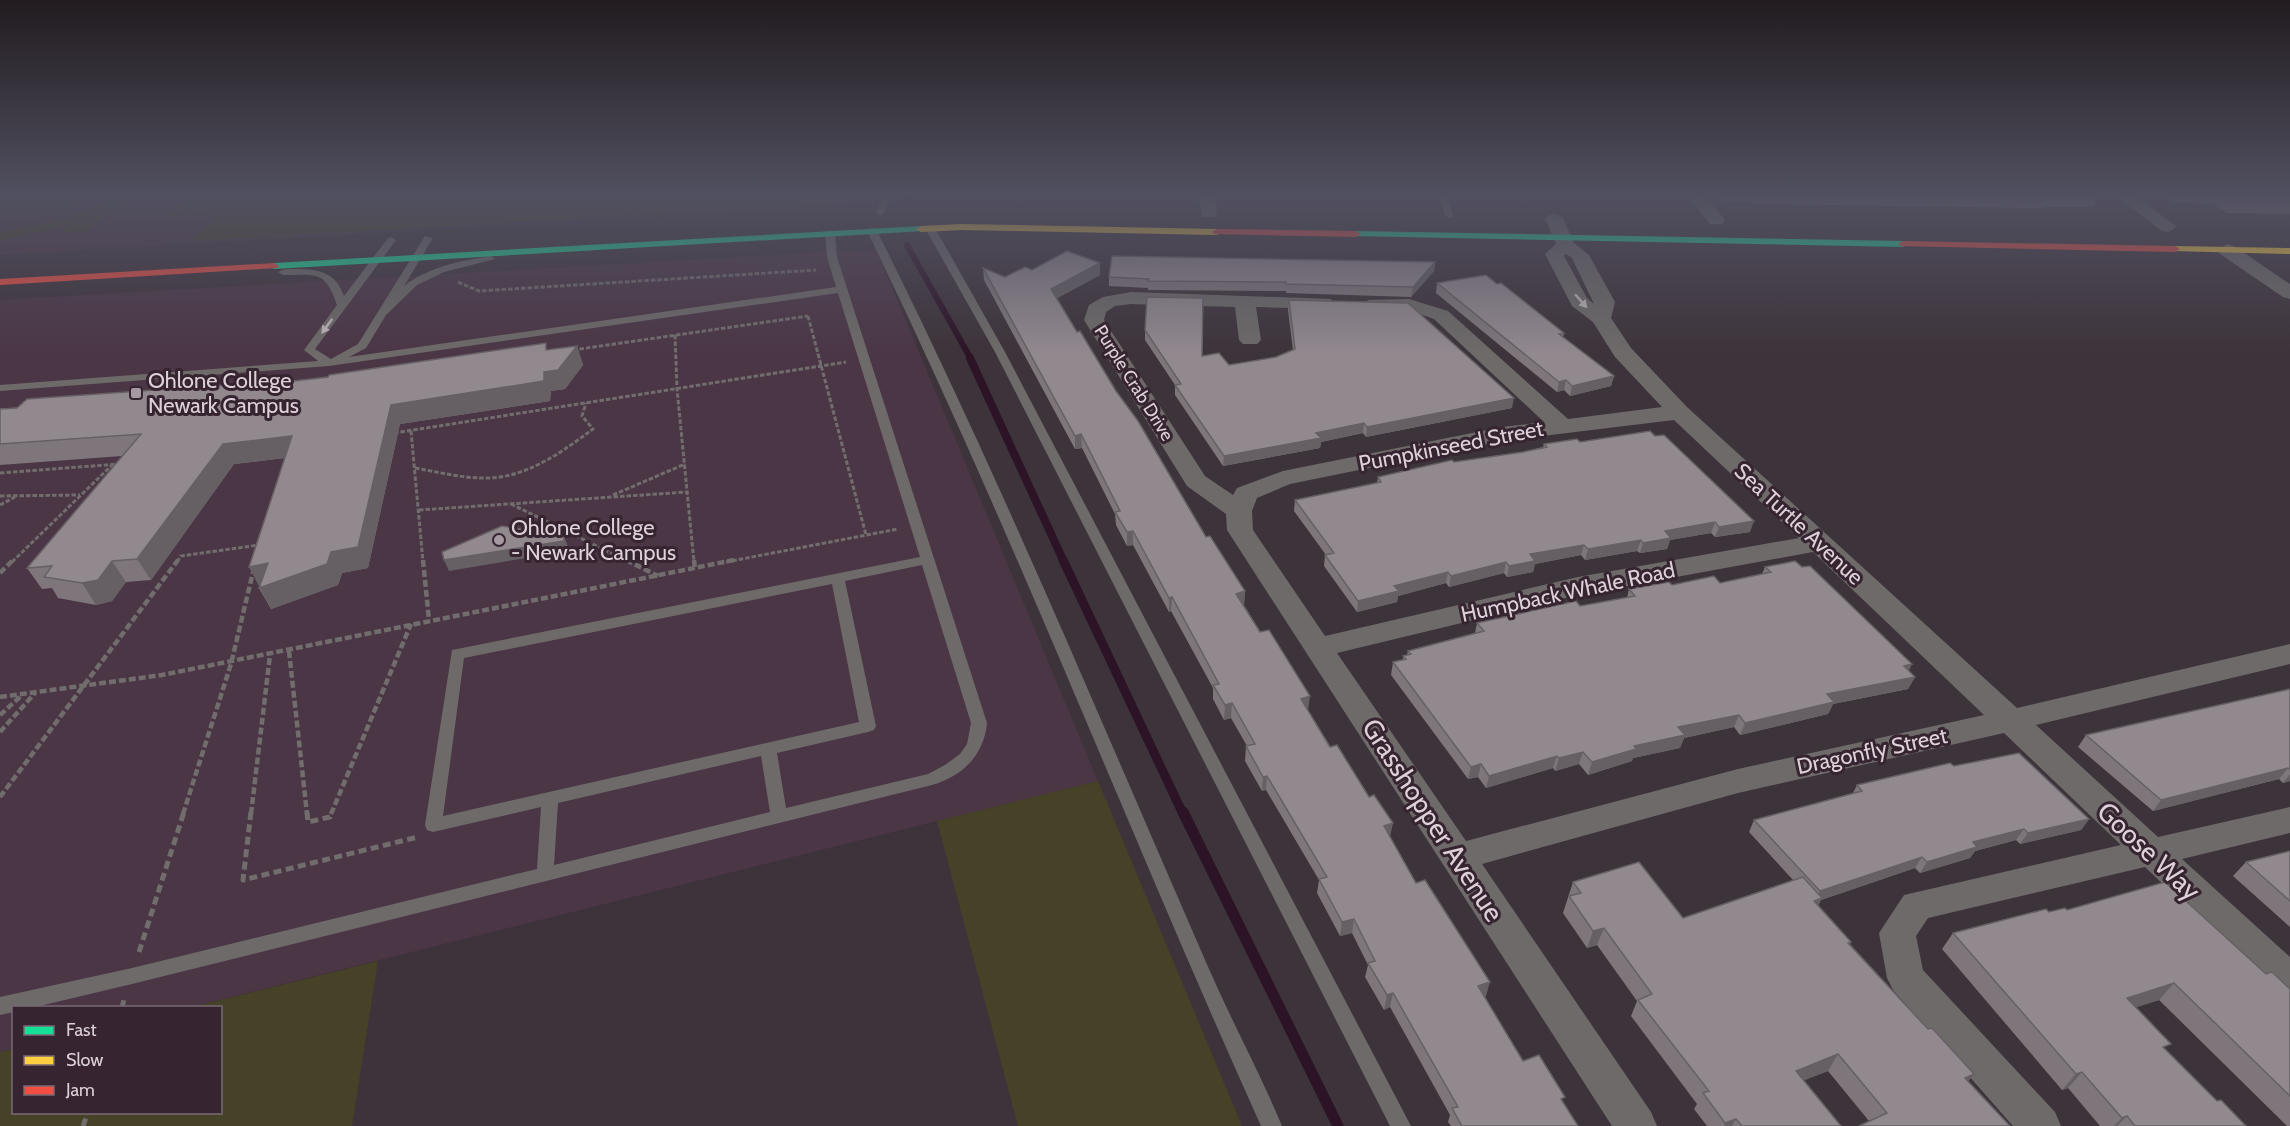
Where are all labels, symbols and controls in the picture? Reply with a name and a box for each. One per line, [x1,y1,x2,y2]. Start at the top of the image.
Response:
one-way arrow [1574,293,1587,309]
one-way arrow [321,317,333,333]
street label: Purple Crab Drive [1090,321,1178,445]
place label: Ohlone College Newark Campus [148,367,299,419]
marker: Ohlone College Newark Campus [129,386,143,400]
street label: Pumpkinseed Street [1356,415,1546,477]
street label: Sea Turtle Avenue [1729,457,1869,591]
place label: Ohlone College - Newark Campus [511,514,676,566]
marker: Ohlone College - Newark Campus [492,533,506,547]
street label: Humpback Whale Road [1458,556,1678,628]
street label: Grasshopper Avenue [1355,712,1511,928]
street label: Dragonfly Street [1794,722,1950,780]
street label: Goose Way [2090,795,2208,907]
legend [12,1006,222,1114]
text: Fast [66,1019,97,1041]
text: Slow [66,1049,103,1071]
text: Jam [65,1079,95,1101]

